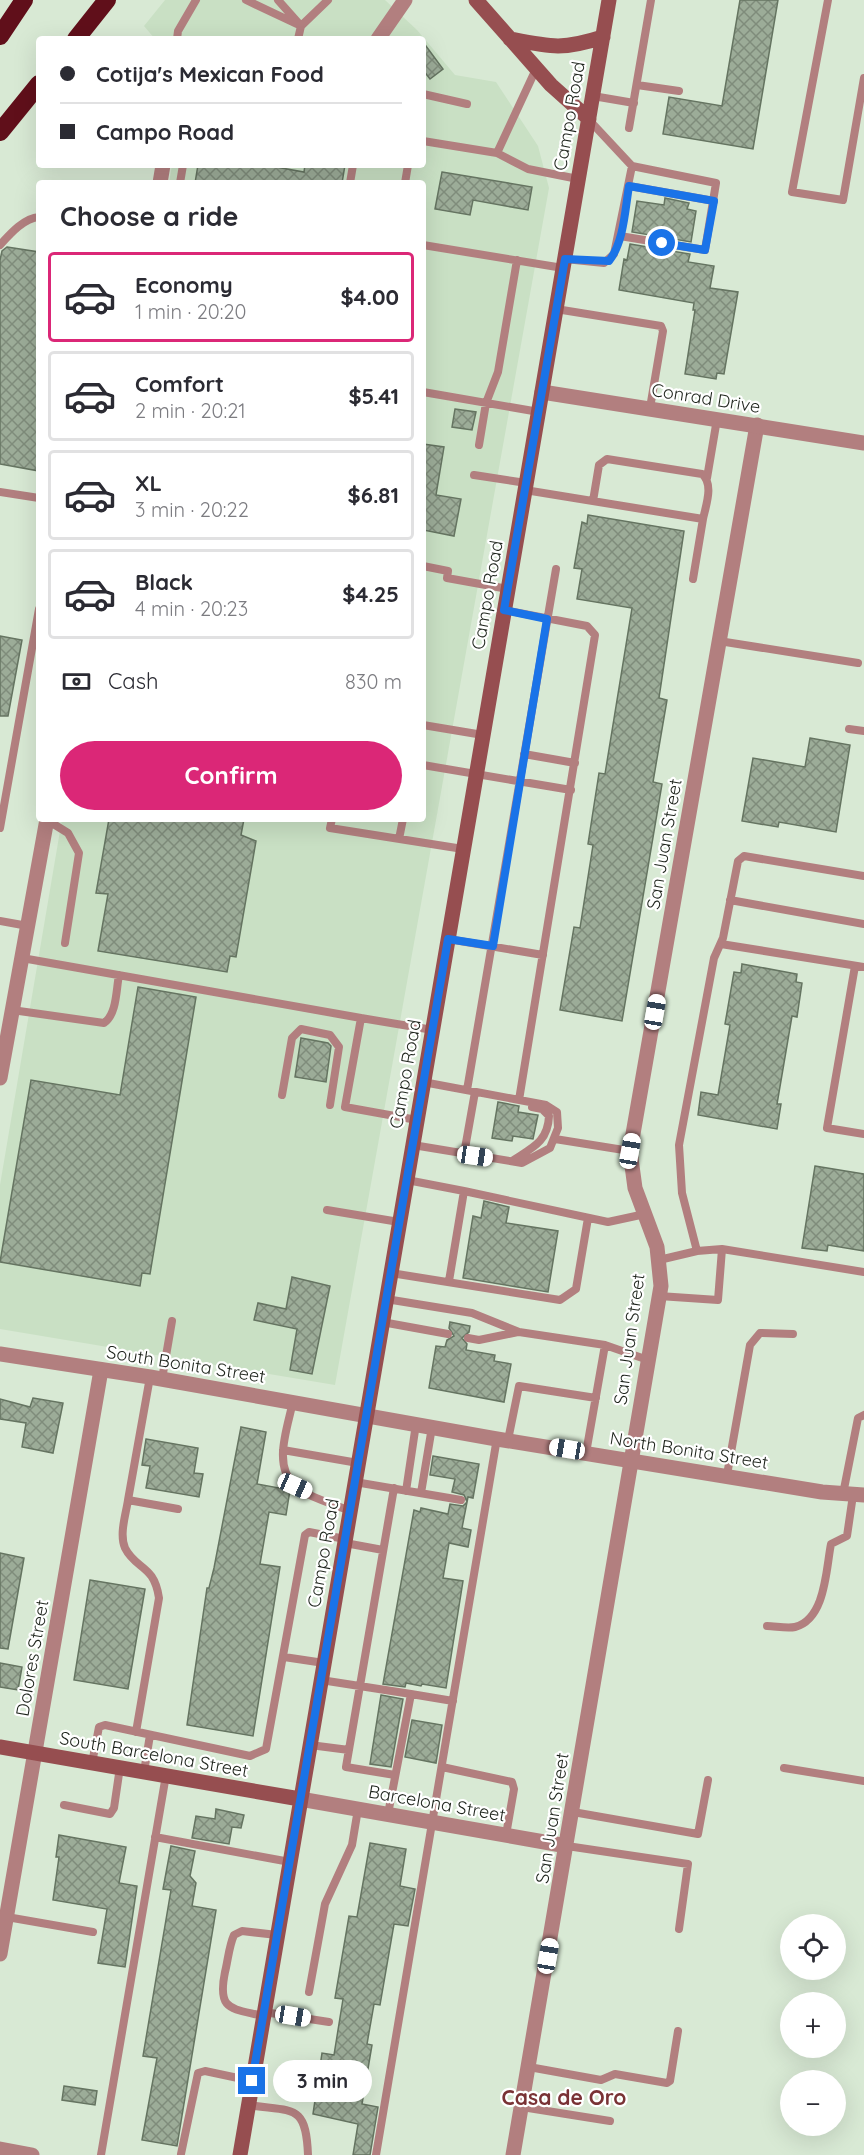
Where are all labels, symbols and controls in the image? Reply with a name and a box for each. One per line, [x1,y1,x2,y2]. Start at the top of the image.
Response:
text: Cotija's Mexican Food [96,60,324,88]
street label: Campo Road [548,60,590,172]
text: Campo Road [96,118,234,146]
text: Choose a ride [60,199,238,233]
route start [648,229,675,256]
icon: car [63,270,117,324]
text: Economy [135,271,233,299]
text: $4.00 [340,283,399,311]
text: 1 min · 20:20 [135,299,246,324]
icon: car [63,369,117,423]
text: Comfort [135,370,224,398]
street label: Conrad Drive [650,378,762,418]
text: $5.41 [348,382,399,410]
text: 2 min · 20:21 [135,398,246,423]
icon: car [63,468,117,522]
text: XL [135,469,162,497]
text: $6.81 [348,481,399,509]
text: 3 min · 20:22 [135,497,249,522]
street label: Campo Road [466,539,508,651]
icon: car [63,567,117,621]
text: Black [135,568,193,596]
text: $4.25 [342,580,399,608]
text: 4 min · 20:23 [135,596,248,621]
icon: cash [60,665,93,698]
text: Cash [108,667,159,695]
text: 830 m [345,669,402,694]
button: Confirm [60,741,402,810]
street label: San Juan Street [641,777,687,911]
car [643,993,667,1031]
street label: Campo Road [384,1018,426,1130]
car [618,1132,642,1170]
car [456,1145,494,1167]
street label: San Juan Street [608,1272,650,1406]
street label: South Bonita Street [105,1340,267,1388]
street label: North Bonita Street [608,1426,770,1474]
car [548,1437,586,1461]
car [275,1470,315,1502]
street label: Campo Road [302,1497,344,1609]
street label: Dolores Street [10,1598,54,1718]
street label: South Barcelona Street [58,1726,250,1782]
street label: San Juan Street [530,1751,574,1885]
street label: Barcelona Street [367,1780,507,1826]
map controls [780,1914,846,2136]
button: locate [780,1914,846,1980]
car [536,1937,560,1975]
button: + [780,1992,846,2058]
car [274,2004,312,2028]
callout: 3 min [273,2060,372,2102]
route end [238,2067,265,2094]
text: 3 min [297,2068,348,2093]
button: − [780,2070,846,2136]
district label: Casa de Oro [502,2084,626,2110]

